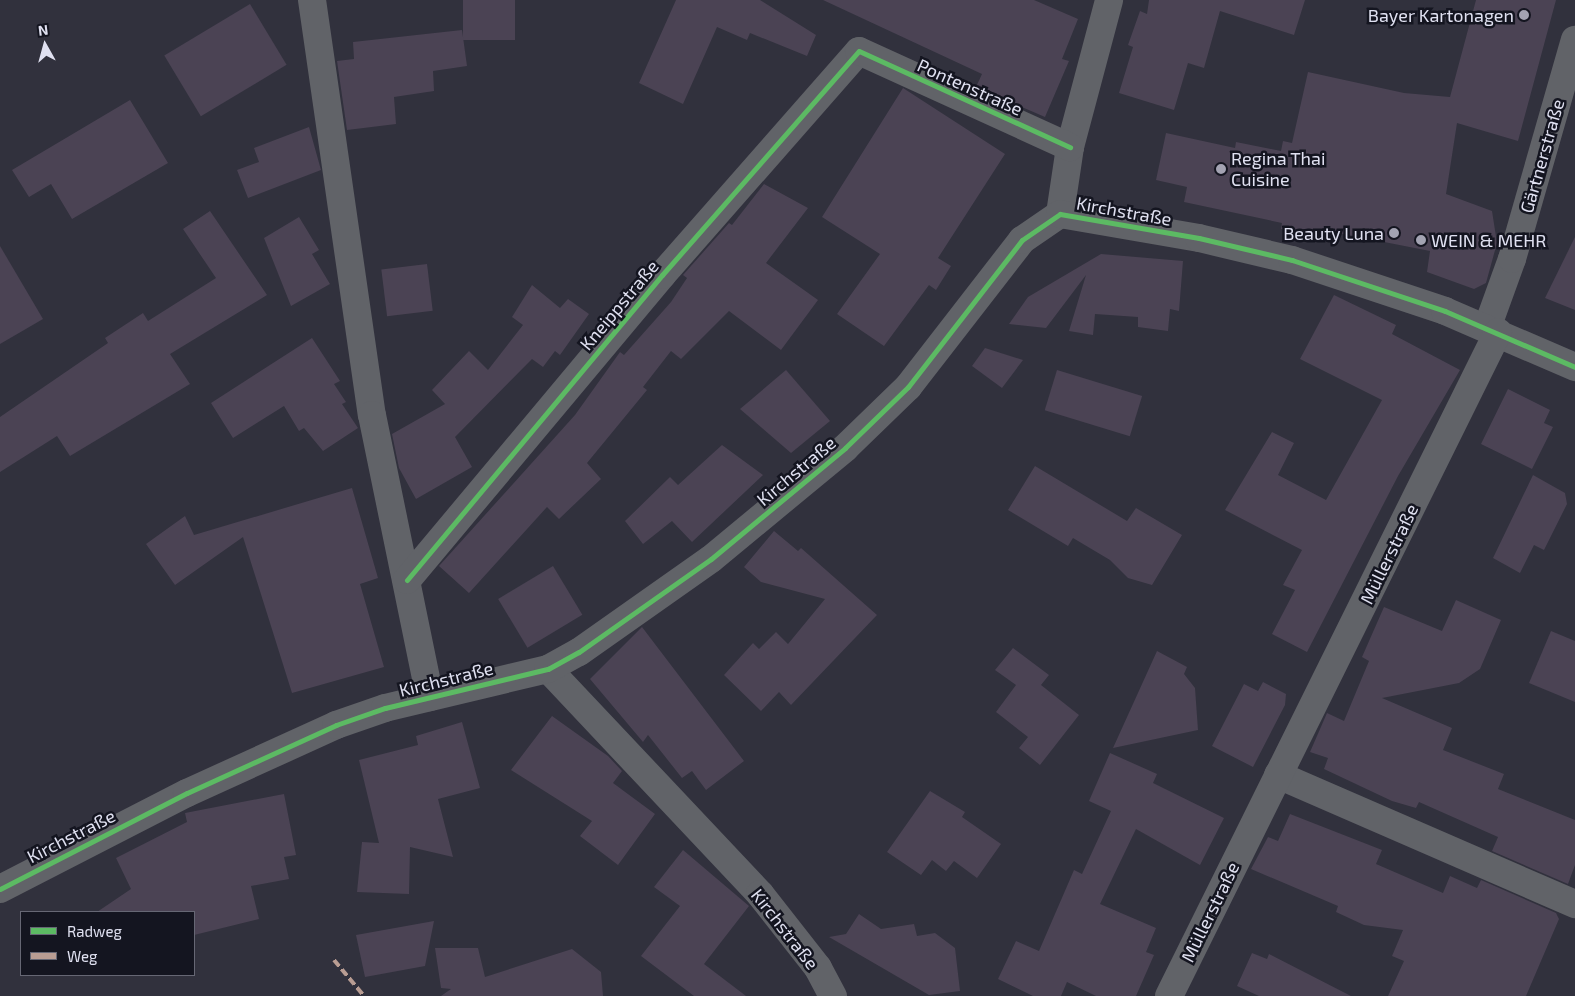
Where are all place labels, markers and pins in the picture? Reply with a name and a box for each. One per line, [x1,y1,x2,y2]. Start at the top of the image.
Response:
place label: Bayer Kartonagen [1367,4,1514,26]
marker: Bayer Kartonagen [1518,9,1530,21]
place label: Regina Thai Cuisine [1231,148,1326,190]
marker: Regina Thai Cuisine [1215,163,1227,175]
place label: Beauty Luna [1283,222,1384,244]
marker: Beauty Luna [1388,227,1400,239]
place label: WEIN & MEHR [1431,229,1546,251]
marker: WEIN & MEHR [1415,234,1427,246]

